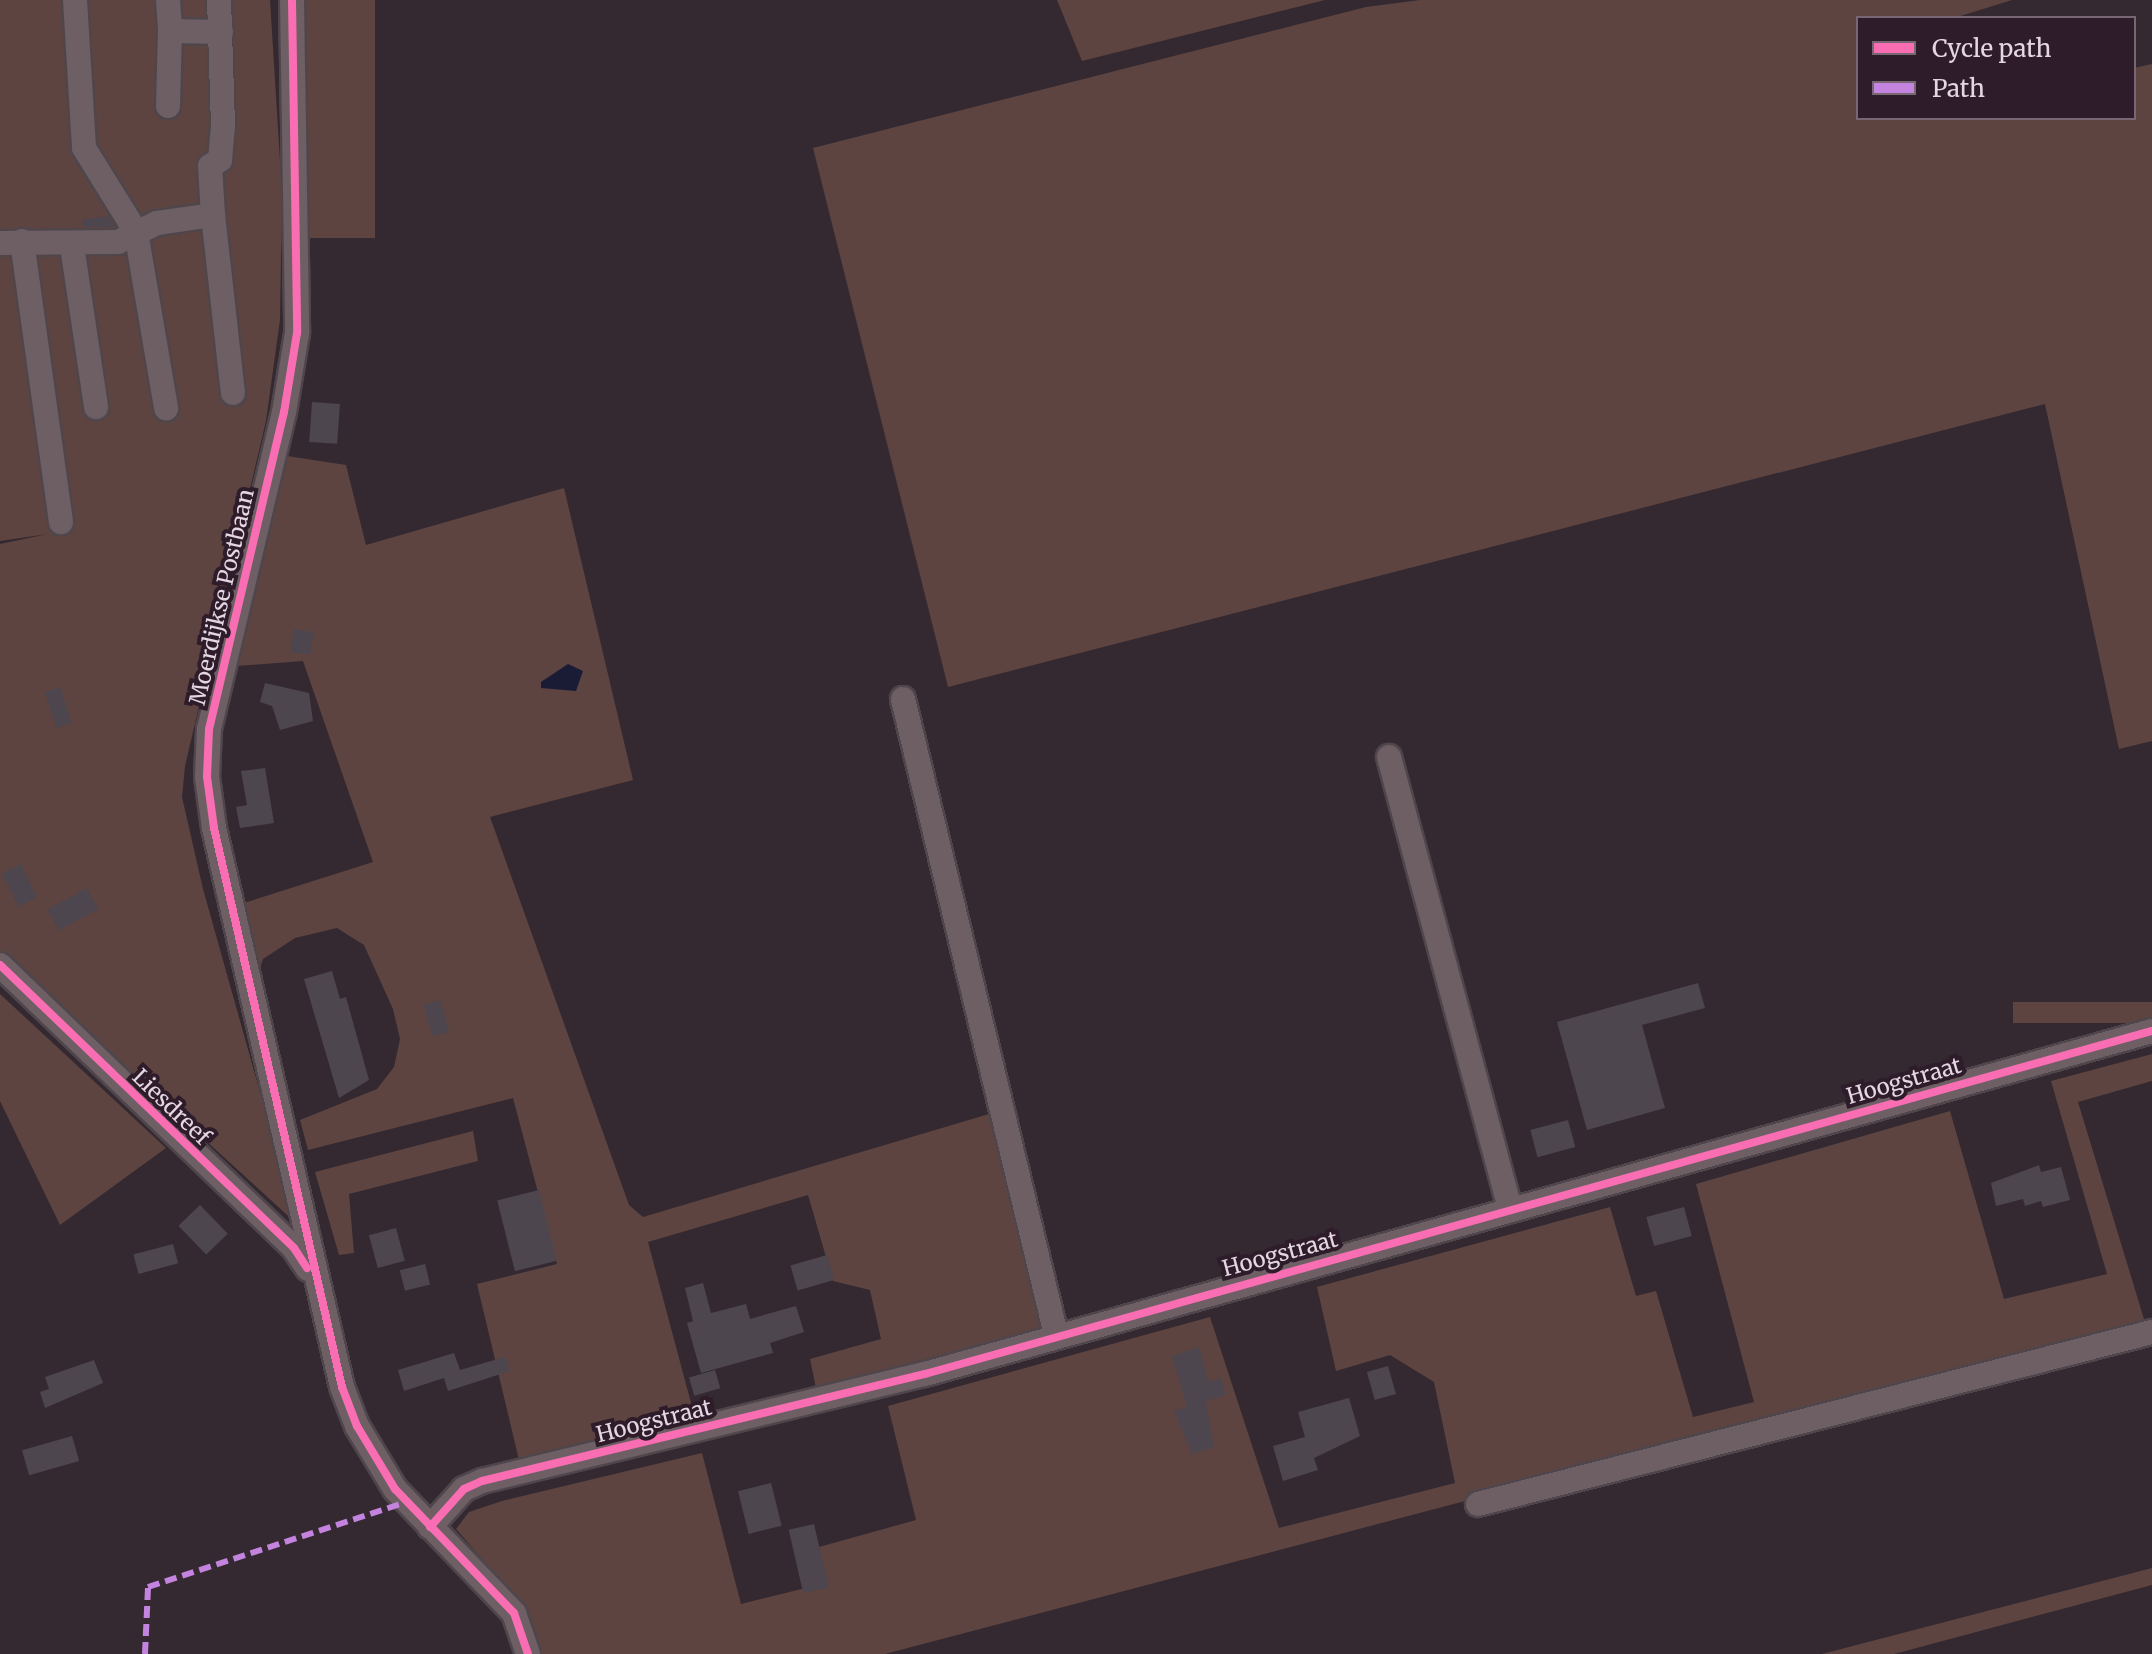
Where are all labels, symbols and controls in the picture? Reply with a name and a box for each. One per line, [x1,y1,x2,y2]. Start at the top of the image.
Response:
legend [1856,16,2136,120]
text: Cycle path [1932,33,2051,64]
text: Path [1932,73,1985,104]
street label: Moerdijkse Postbaan [184,486,260,708]
street label: Hoogstraat [1844,1052,1964,1110]
street label: Liesdreef [127,1064,215,1150]
street label: Hoogstraat [1219,1226,1341,1282]
street label: Hoogstraat [593,1394,715,1448]

